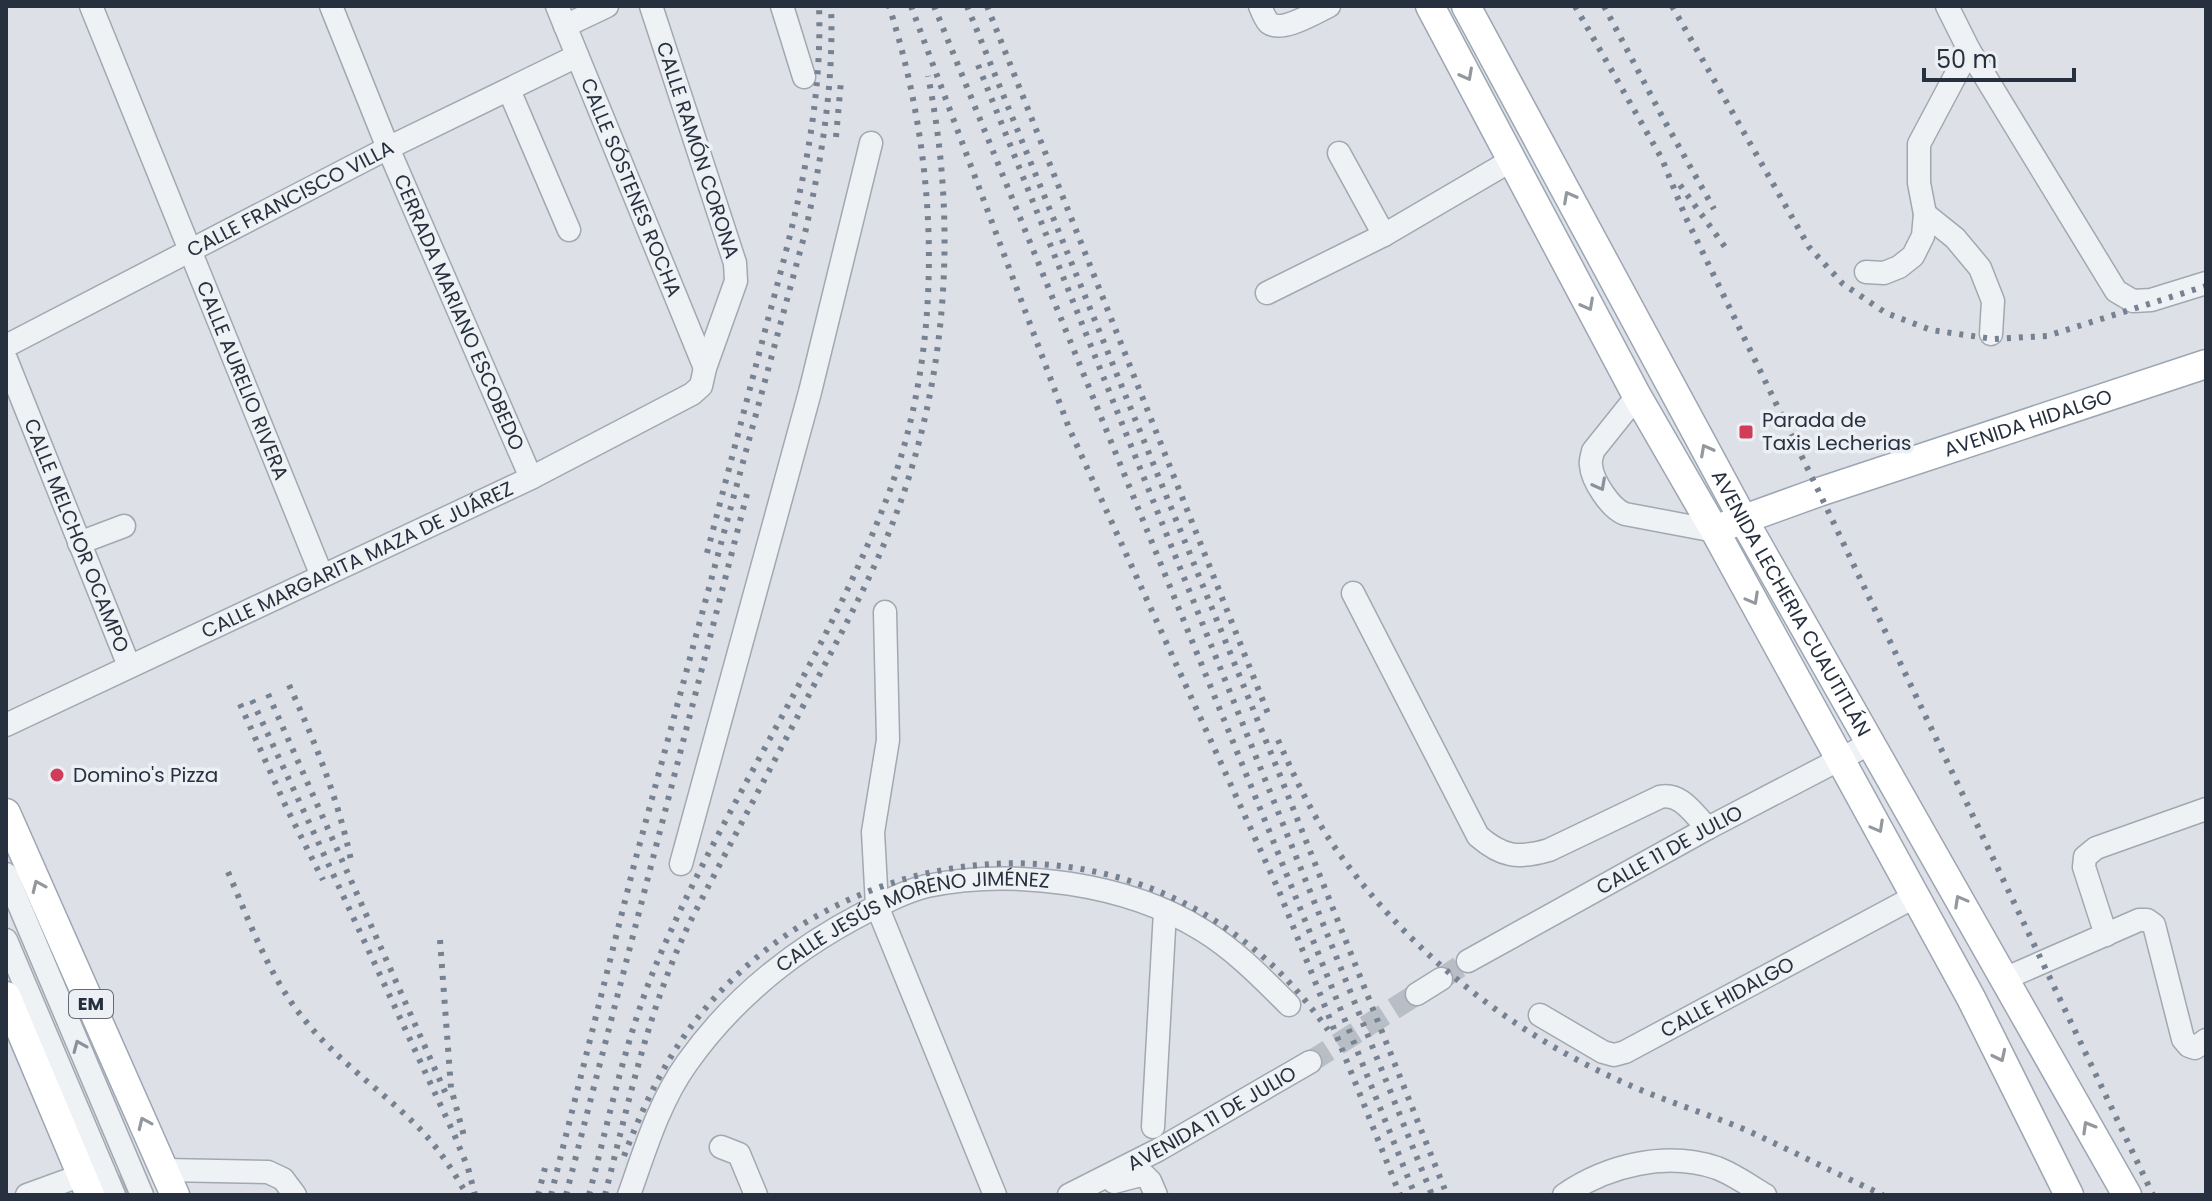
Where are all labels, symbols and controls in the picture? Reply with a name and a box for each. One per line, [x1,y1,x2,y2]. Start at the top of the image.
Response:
scale bar [1924,32,2074,82]
street label: CALLE RAMÓN CORONA [650,38,746,262]
text: 50 m [1936,43,1997,76]
one-way arrow [1457,67,1472,81]
street label: CALLE SÓSTENES ROCHA [574,74,688,301]
street label: CALLE FRANCISCO VILLA [182,134,398,264]
street label: CERRADA MARIANO ESCOBEDO [387,170,531,455]
one-way arrow [1563,191,1579,205]
street label: CALLE AURELIO RIVERA [190,277,296,484]
one-way arrow [1579,296,1594,311]
street label: AVENIDA HIDALGO [1940,382,2116,464]
place label: Parada de Taxis Lecherias [1762,406,1911,457]
street label: CALLE MELCHOR OCAMPO [17,414,136,656]
marker: Parada de Taxis Lecherias [1737,423,1755,441]
one-way arrow [1700,444,1716,459]
street label: AVENIDA LECHERIA CUAUTITLÁN [1705,465,1878,742]
street label: CALLE MARGARITA MAZA DE JUÁREZ [197,474,518,645]
one-way arrow [1590,476,1605,491]
one-way arrow [1743,591,1758,605]
place label: Domino's Pizza [73,761,218,789]
marker: Domino's Pizza [48,766,66,784]
street label: CALLE 11 DE JULIO [1591,798,1747,901]
one-way arrow [1868,818,1884,832]
street label: CALLE JESÚS MORENO JIMÉNEZ [770,865,1051,979]
one-way arrow [32,880,48,894]
one-way arrow [1954,895,1970,910]
street label: CALLE HIDALGO [1655,950,1799,1044]
road number: EM [69,990,113,1018]
one-way arrow [72,1040,88,1054]
one-way arrow [1990,1048,2006,1063]
street label: AVENIDA 11 DE JULIO [1122,1059,1301,1177]
one-way arrow [138,1117,154,1132]
one-way arrow [2083,1121,2098,1135]

